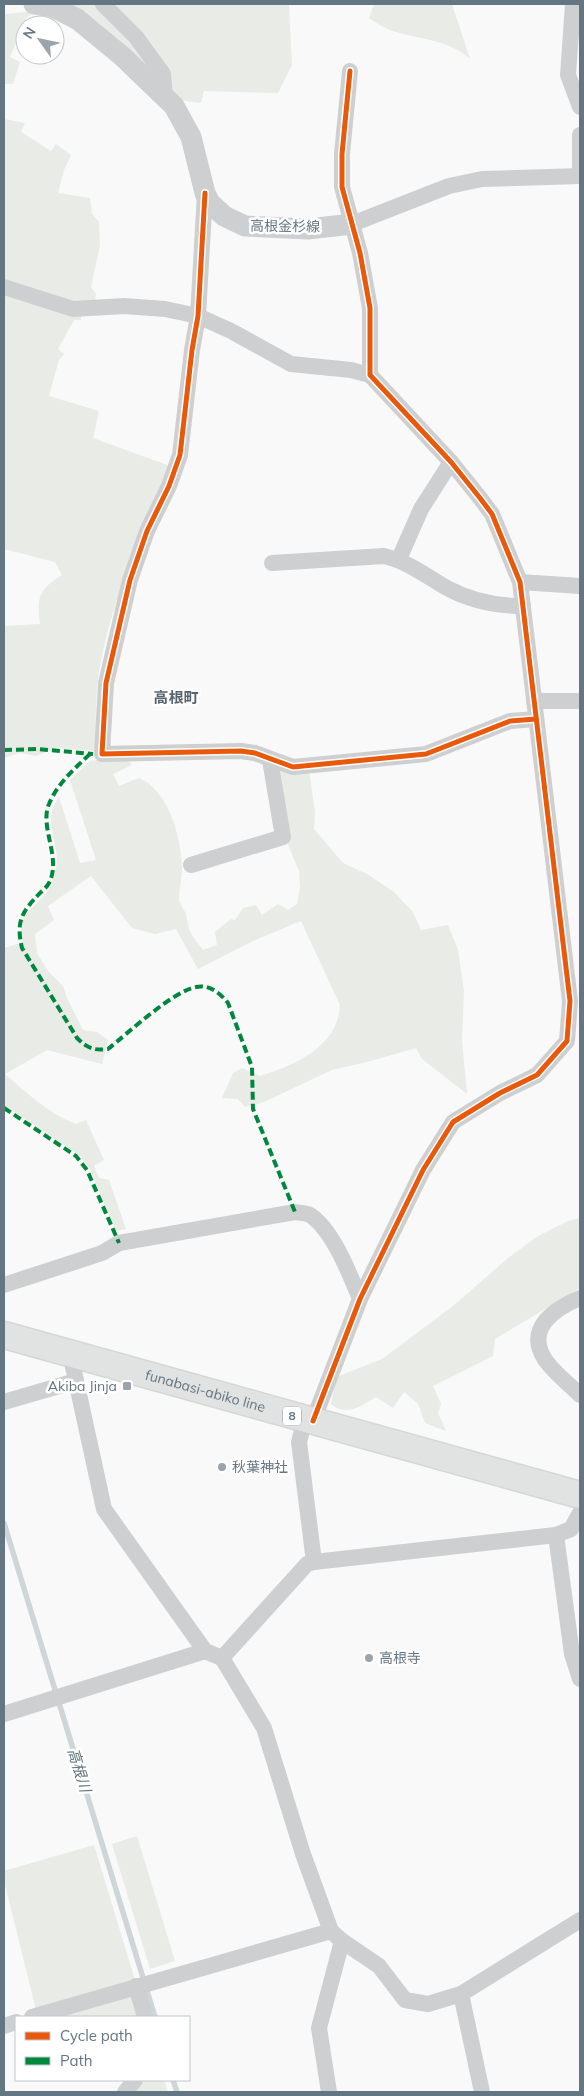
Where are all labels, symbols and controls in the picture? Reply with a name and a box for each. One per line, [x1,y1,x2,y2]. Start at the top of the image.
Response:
north arrow [15,15,65,65]
text: N [19,24,40,42]
street label: 高根金杉線 [250,216,320,236]
district label: 高根町 [153,688,199,707]
street label: funabasi-abiko line [143,1366,267,1416]
place label: Akiba Jinja [48,1377,117,1395]
marker: Akiba Jinja [121,1380,133,1392]
road number: 8 [283,1406,301,1425]
place label: 秋葉神社 [232,1458,288,1476]
marker: 秋葉神社 [216,1461,228,1473]
place label: 高根寺 [379,1649,421,1667]
marker: 高根寺 [363,1652,375,1664]
water label: 高根川 [64,1746,96,1796]
legend [15,2016,190,2081]
text: Cycle path [60,2026,133,2045]
text: Path [60,2051,92,2070]

